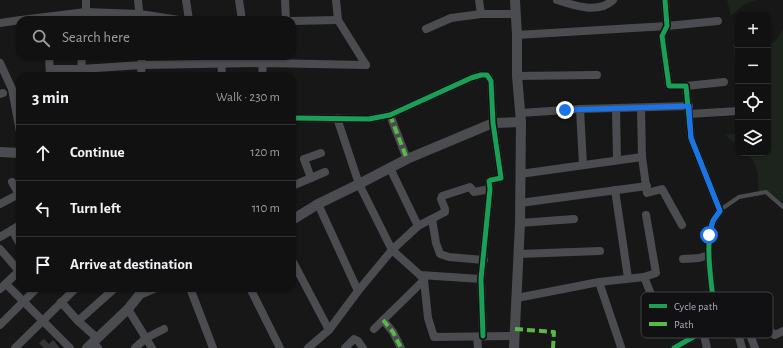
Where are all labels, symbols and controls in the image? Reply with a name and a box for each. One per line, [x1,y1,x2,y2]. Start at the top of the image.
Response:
map controls [735,12,771,156]
button: + [735,12,771,48]
search box [16,16,296,60]
icon: search [30,27,52,49]
text: Search here [62,30,130,45]
button: − [735,48,771,84]
button: locate [735,84,771,120]
text: 3 min [32,89,69,106]
text: Walk · 230 m [216,91,280,104]
route end [556,101,574,119]
button: layers [735,120,771,156]
icon: ahead [32,142,54,164]
text: Continue [70,145,125,160]
text: 120 m [250,146,280,159]
icon: left [32,198,54,220]
text: Turn left [70,201,121,216]
text: 110 m [252,202,280,215]
route start [700,226,718,244]
icon: arrive [32,254,54,276]
text: Arrive at destination [70,257,193,272]
legend [641,292,773,338]
text: Cycle path [674,301,718,312]
text: Path [674,319,694,330]

